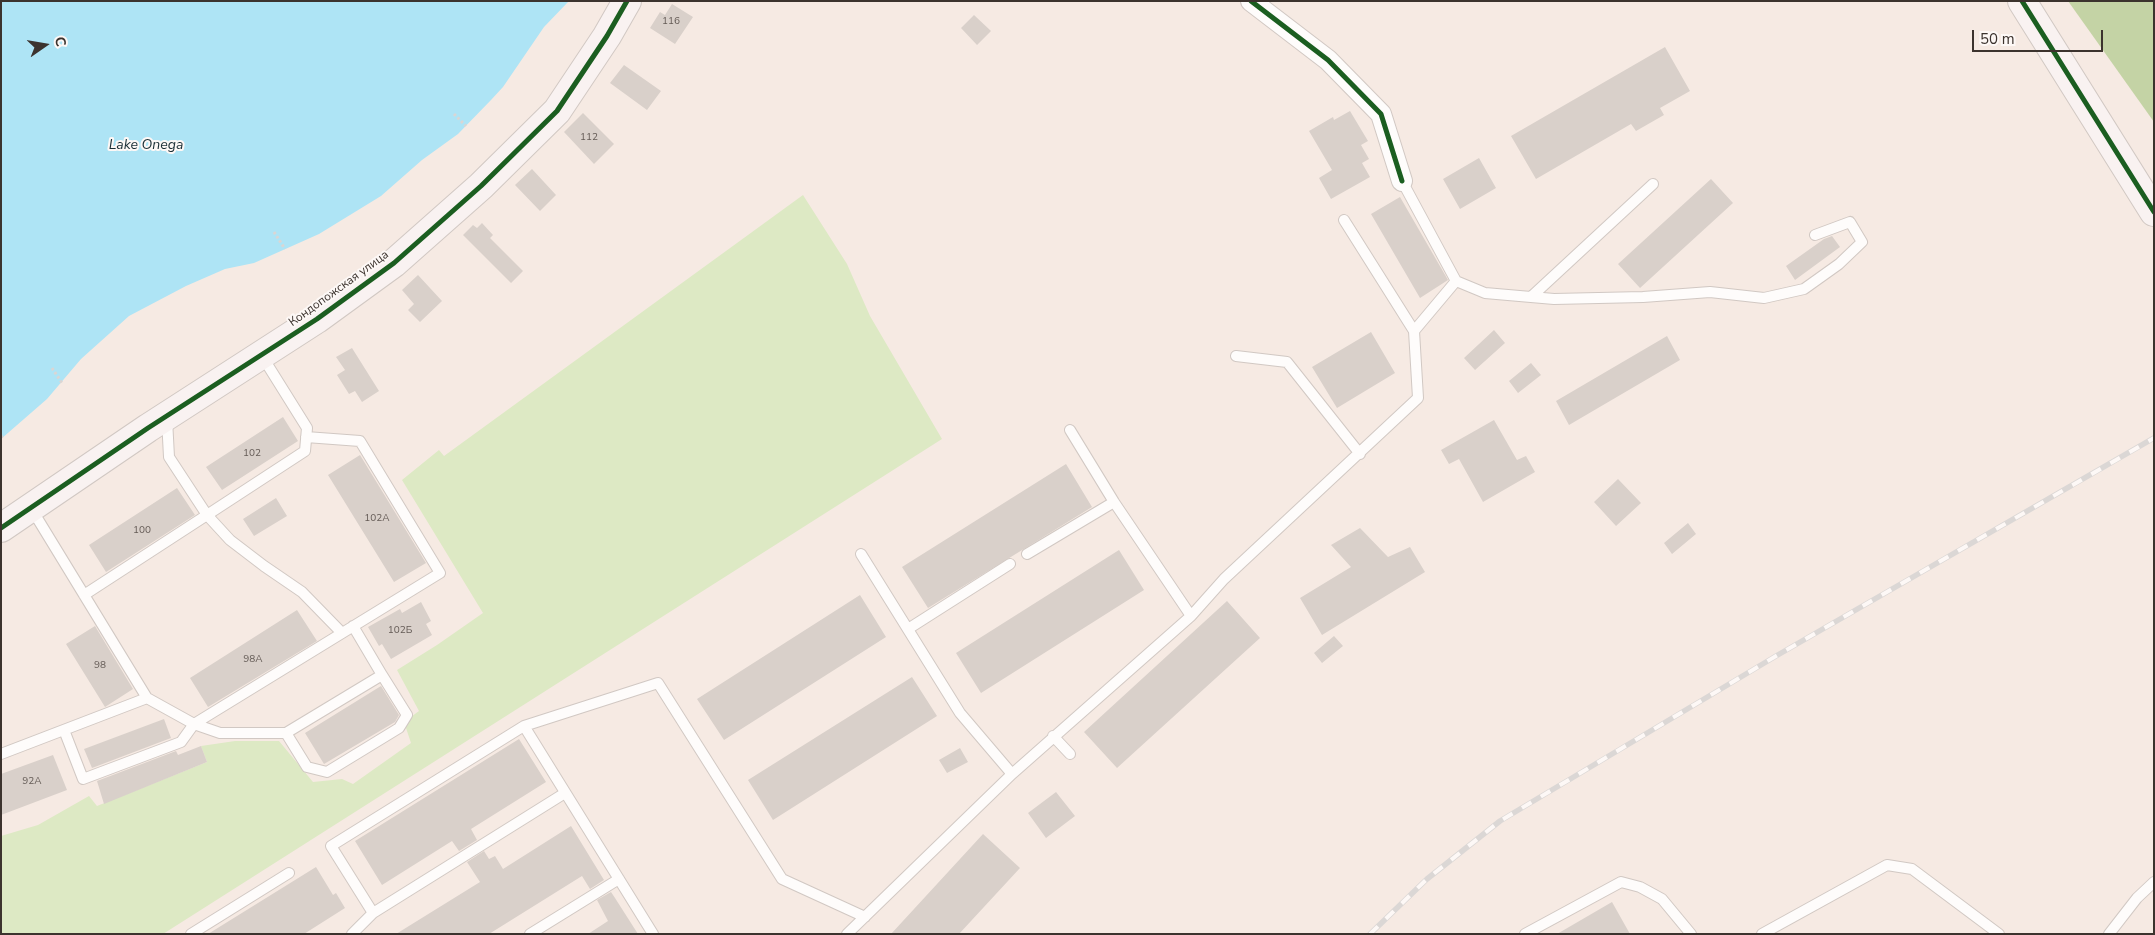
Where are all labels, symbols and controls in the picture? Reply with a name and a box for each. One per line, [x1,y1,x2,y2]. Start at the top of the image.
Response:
house number: 116 [662,16,680,28]
north arrow [20,20,70,70]
scale bar [1975,20,2106,52]
text: 50 m [1980,29,2015,49]
text: С [50,35,70,48]
house number: 112 [580,132,598,144]
water label: Lake Onega [109,138,183,154]
street label: Кондопожская улица [286,248,392,330]
house number: 102 [243,448,261,460]
house number: 102А [364,513,390,525]
house number: 100 [133,525,151,537]
house number: 102Б [388,625,412,637]
house number: 98А [243,654,263,666]
house number: 98 [94,660,106,672]
house number: 92А [22,776,42,788]

